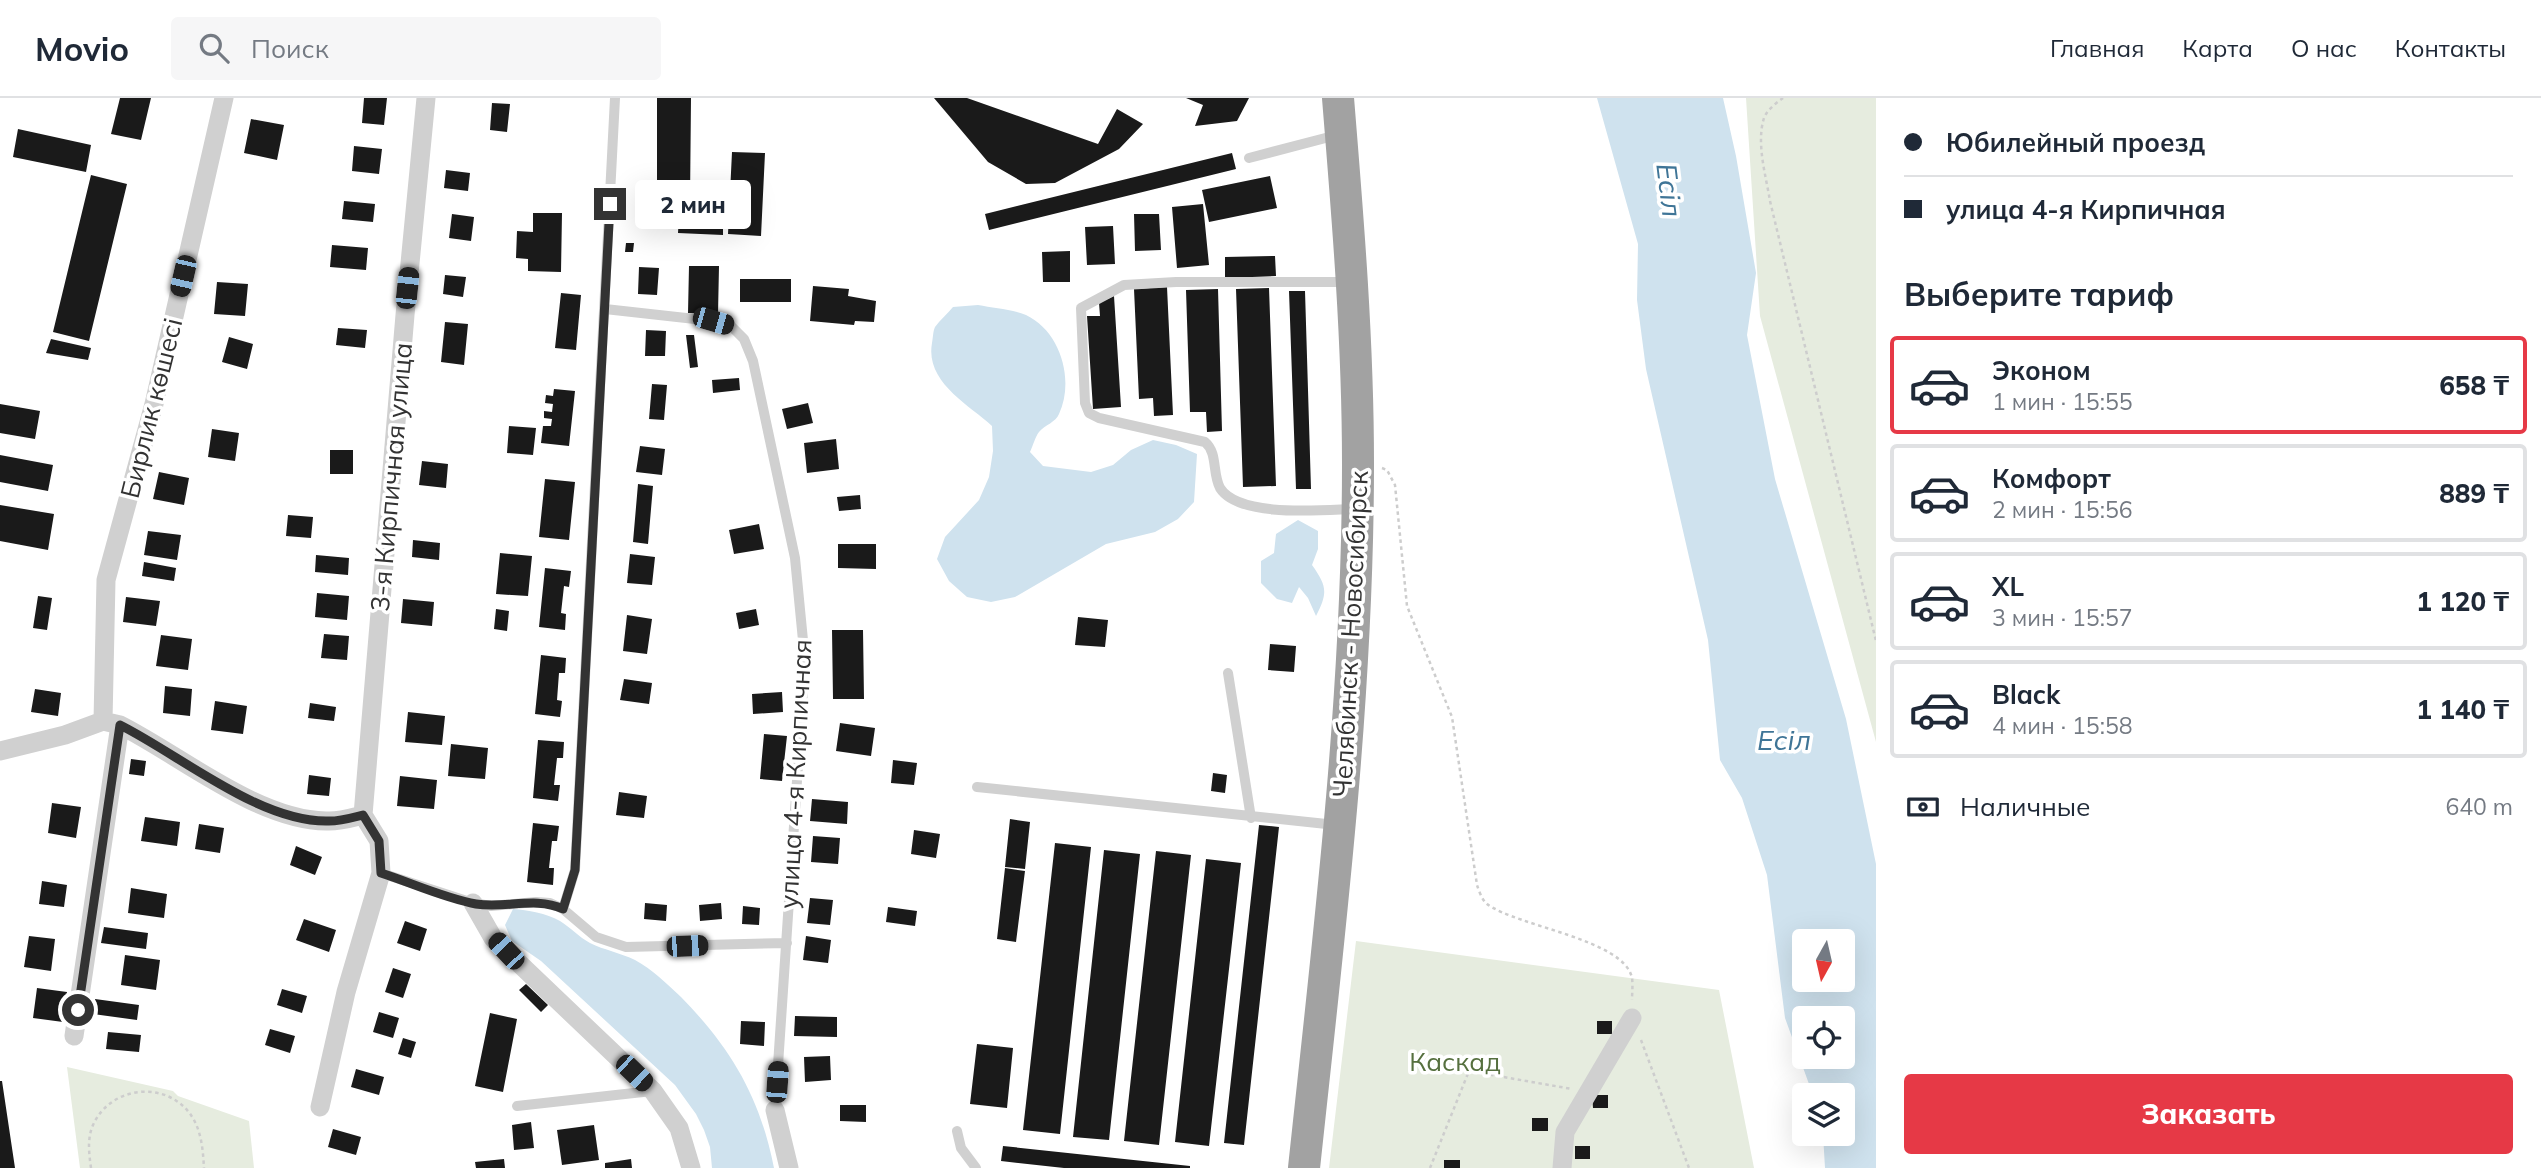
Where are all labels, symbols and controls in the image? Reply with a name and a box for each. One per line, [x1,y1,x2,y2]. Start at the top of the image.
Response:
search box [171,17,661,80]
text: Movio [35,28,129,69]
icon: search [195,29,233,67]
text: Поиск [251,32,329,65]
text: Главная [2050,33,2144,63]
text: Карта [2182,33,2253,63]
text: О нас [2291,33,2357,63]
text: Контакты [2395,33,2506,63]
text: Юбилейный проезд [1946,126,2205,159]
water label: Есіл [1649,161,1691,219]
callout: 2 мин [634,180,750,228]
route end [594,188,626,220]
text: 2 мин [660,190,726,219]
text: улица 4-я Кирпичная [1946,193,2226,226]
car [169,253,198,299]
car [395,266,420,310]
text: Выберите тариф [1904,274,2174,314]
car [690,305,737,337]
street label: Бирлик көшесі [113,314,189,502]
street label: 3-я Кирпичная улица [363,341,419,613]
icon: car [1908,354,1971,417]
text: Эконом [1992,354,2091,387]
text: 658 ₸ [2439,369,2509,402]
text: 1 мин · 15:55 [1992,387,2132,416]
icon: car [1908,462,1971,525]
text: Комфорт [1992,462,2111,495]
street label: Челябинск - Новосибирск [1325,470,1375,798]
text: 889 ₸ [2439,477,2509,510]
text: 2 мин · 15:56 [1992,495,2132,524]
icon: car [1908,570,1971,633]
text: XL [1992,570,2024,603]
text: 1 120 ₸ [2416,585,2509,618]
text: 3 мин · 15:57 [1992,603,2132,632]
street label: улица 4-я Кирпичная [771,638,819,910]
icon: car [1908,678,1971,741]
text: Black [1992,678,2060,711]
text: 1 140 ₸ [2416,693,2509,726]
text: 4 мин · 15:58 [1992,711,2132,740]
water label: Есіл [1757,722,1811,757]
icon: cash [1904,788,1942,826]
text: Наличные [1960,790,2090,823]
text: 640 m [2445,792,2513,821]
car [484,928,529,974]
north arrow [1792,929,1855,992]
map controls [1792,929,1855,1146]
car [666,935,709,957]
route start [62,994,94,1026]
button: locate [1792,1006,1855,1069]
park label: Каскад [1409,1045,1501,1078]
car [612,1051,657,1095]
car [766,1060,789,1104]
button: Заказать [1904,1074,2513,1154]
button: layers [1792,1083,1855,1146]

